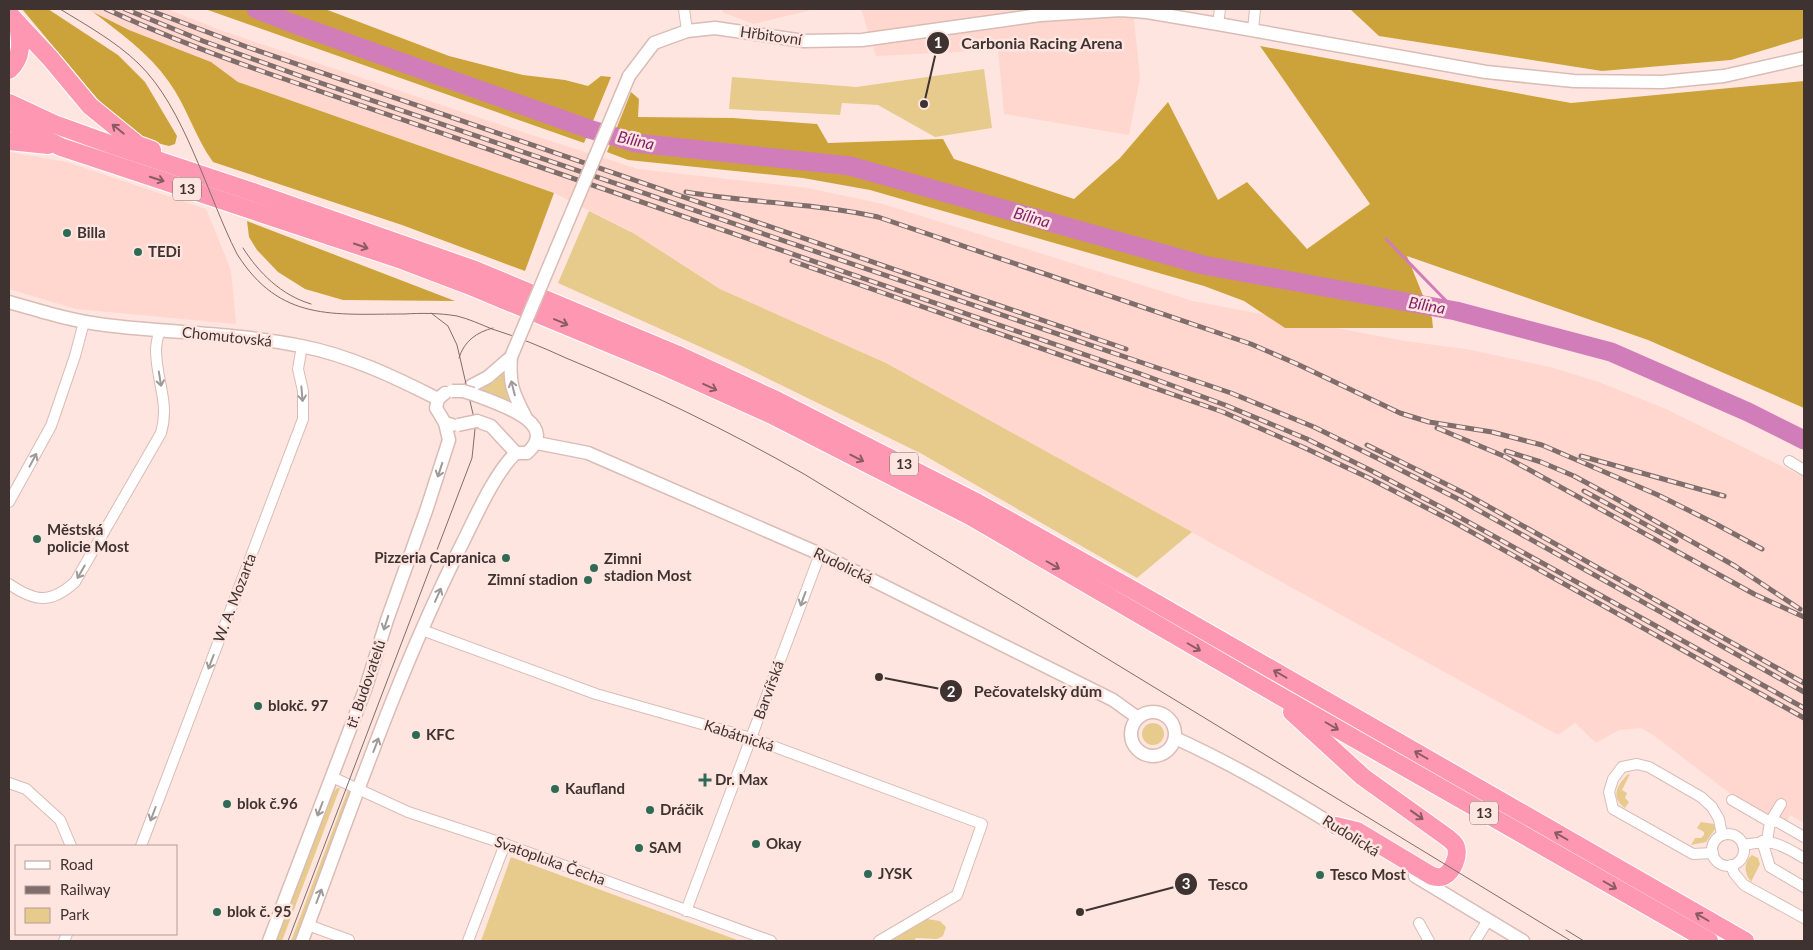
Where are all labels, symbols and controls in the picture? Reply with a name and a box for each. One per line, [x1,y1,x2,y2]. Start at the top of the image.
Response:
street label: Hřbitovní [739,22,805,48]
callout: Carbonia Racing Arena [926,28,1133,59]
text: 1 [934,33,942,51]
text: Carbonia Racing Arena [961,33,1123,52]
one-way arrow [111,123,124,134]
water label: Bílina [616,126,656,153]
one-way arrow [148,174,164,184]
road number: 13 [173,178,201,200]
water label: Bílina [1012,202,1053,231]
place label: Billa [77,223,106,241]
marker: Billa [61,227,73,239]
place label: TEDi [148,242,181,260]
one-way arrow [352,242,368,251]
marker: TEDi [132,246,144,258]
water label: Bílina [1407,292,1447,317]
one-way arrow [554,319,569,328]
street label: Chomutovská [181,322,273,350]
one-way arrow [156,370,166,386]
one-way arrow [507,380,517,396]
one-way arrow [703,383,718,393]
one-way arrow [297,386,307,402]
road number: 13 [890,452,918,476]
one-way arrow [29,453,39,467]
one-way arrow [849,454,864,463]
one-way arrow [434,462,444,478]
place label: Městská policie Most [47,520,130,555]
marker: Městská policie Most [31,533,43,545]
street label: Rudolická [811,543,876,587]
place label: Pizzeria Capranica [374,548,496,566]
place label: Zimni stadion Most [604,549,692,584]
street label: W. A. Mozarta [209,551,259,645]
marker: Pizzeria Capranica [500,552,512,564]
one-way arrow [1046,560,1060,570]
marker: Zimni stadion Most [588,562,600,574]
one-way arrow [76,564,86,578]
place label: Zimní stadion [487,570,578,588]
marker: Zimní stadion [582,574,594,586]
one-way arrow [433,588,443,603]
one-way arrow [798,591,807,607]
one-way arrow [381,615,390,630]
street label: tř. Budovatelů [342,637,389,730]
one-way arrow [1186,642,1200,652]
one-way arrow [206,654,215,669]
street label: Barvířská [749,658,787,722]
one-way arrow [1273,668,1287,678]
callout: Pečovatelský dům [938,676,1112,707]
text: Pečovatelský dům [974,681,1102,700]
text: 2 [947,682,956,700]
place label: blokč. 97 [268,696,329,714]
marker: blokč. 97 [252,700,264,712]
street label: Kabátnická [702,715,777,755]
one-way arrow [1324,721,1339,731]
place label: KFC [426,725,455,743]
marker: KFC [410,729,422,741]
one-way arrow [372,738,381,753]
one-way arrow [1413,750,1428,760]
place label: Dr. Max [715,770,768,788]
marker: Dr. Max [699,774,711,786]
place label: Kaufland [565,779,625,797]
marker: Kaufland [549,783,561,795]
place label: blok č.96 [237,794,298,812]
marker: blok č.96 [221,798,233,810]
place label: Dráčik [660,800,704,818]
one-way arrow [315,801,324,816]
road number: 13 [1470,801,1498,824]
marker: Dráčik [644,804,656,816]
one-way arrow [148,806,157,821]
one-way arrow [1410,810,1423,821]
street label: Rudolická [1320,811,1383,860]
one-way arrow [1555,831,1569,841]
street label: Svatopluka Čecha [493,832,608,888]
place label: Okay [766,834,801,852]
place label: SAM [649,838,682,856]
marker: Okay [750,838,762,850]
marker: SAM [633,842,645,854]
legend [15,845,178,935]
text: Road [60,855,93,873]
place label: JYSK [878,864,913,882]
place label: Tesco Most [1330,865,1406,883]
marker: JYSK [862,868,874,880]
callout: Tesco [1173,869,1258,900]
marker: Tesco Most [1314,869,1326,881]
text: 3 [1182,874,1190,892]
text: Tesco [1208,874,1248,893]
text: Railway [60,880,111,898]
one-way arrow [1602,880,1616,890]
one-way arrow [315,888,324,904]
place label: blok č. 95 [227,902,291,920]
text: Park [60,905,90,923]
marker: blok č. 95 [211,906,223,918]
one-way arrow [1695,912,1710,922]

